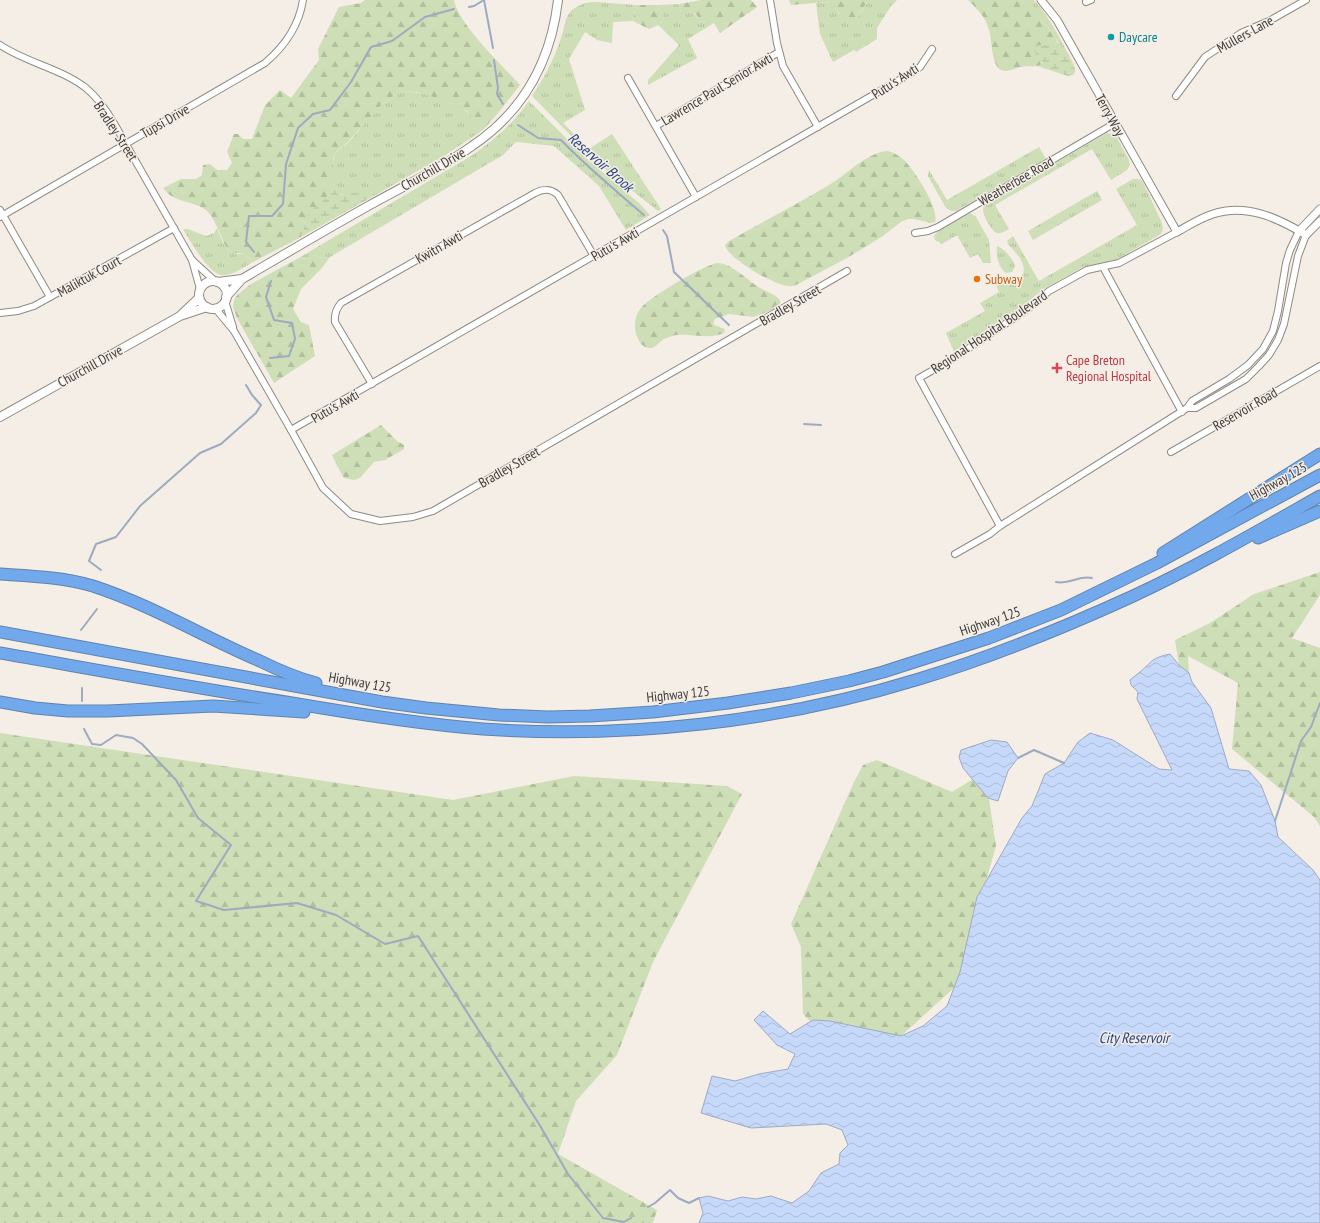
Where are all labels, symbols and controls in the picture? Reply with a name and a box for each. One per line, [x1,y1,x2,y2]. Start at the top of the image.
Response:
street label: Mullers Lane [1214,11,1277,57]
place label: Daycare [1119,28,1158,46]
marker: Daycare [1106,32,1116,42]
street label: Lawrence Paul Senior Awti [658,48,776,130]
street label: Putu's Awti [868,59,922,103]
street label: Terry Way [1091,91,1129,140]
street label: Bradley Street [90,98,142,164]
street label: Tupsi Drive [137,100,193,142]
water label: Reservoir Brook [564,128,639,197]
street label: Churchill Drive [397,143,469,195]
street label: Weatherbee Road [975,152,1057,210]
street label: Putu's Awti [588,223,642,265]
street label: Kwitn Awti [412,226,466,268]
street label: Maliktuk Court [54,251,124,301]
place label: Subway [985,270,1023,288]
marker: Subway [972,274,982,284]
street label: Bradley Street [756,280,824,330]
street label: Regional Hospital Boulevard [927,286,1051,378]
street label: Churchill Drive [54,341,126,391]
place label: Cape Breton Regional Hospital [1066,351,1152,385]
marker: Cape Breton Regional Hospital [1051,362,1063,374]
street label: Reservoir Road [1210,383,1280,435]
street label: Putu's Awti [308,385,362,427]
street label: Bradley Street [475,442,543,492]
street label: Highway 125 [1246,458,1310,504]
street label: Highway 125 [957,602,1023,640]
street label: Highway 125 [327,668,393,696]
street label: Highway 125 [646,682,710,706]
water label: City Reservoir [1099,1028,1171,1047]

